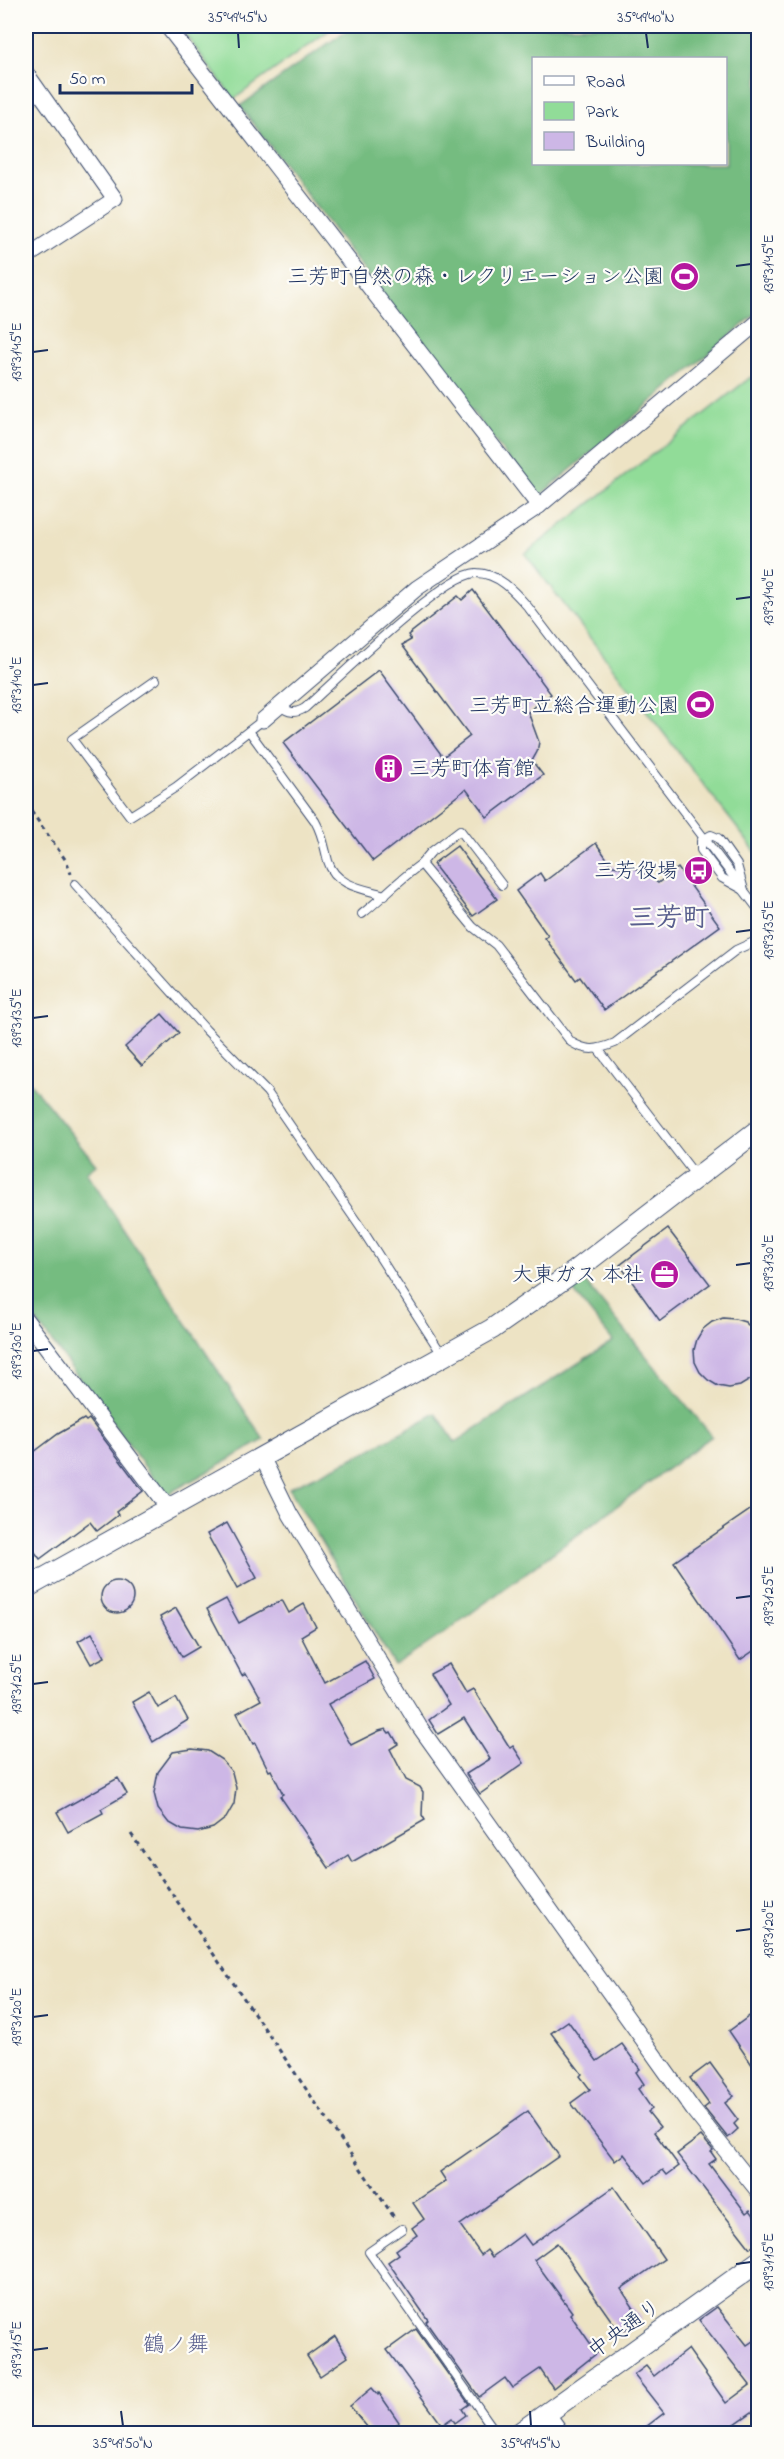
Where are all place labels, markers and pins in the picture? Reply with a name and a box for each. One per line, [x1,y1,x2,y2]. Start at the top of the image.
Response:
sports icon: 三芳町自然の森・レクリエーション公園 [669,260,701,292]
place label: 三芳町自然の森・レクリエーション公園 [287,263,664,293]
sports icon: 三芳町立総合運動公園 [684,689,716,721]
place label: 三芳町立総合運動公園 [469,692,679,722]
building icon: 三芳町体育館 [372,752,404,784]
place label: 三芳町体育館 [409,755,535,785]
bus stop icon: 三芳役場 [683,854,715,886]
place label: 三芳役場 [594,857,678,887]
office icon: 大東ガス 本社 [649,1258,681,1290]
place label: 大東ガス 本社 [512,1261,644,1291]

